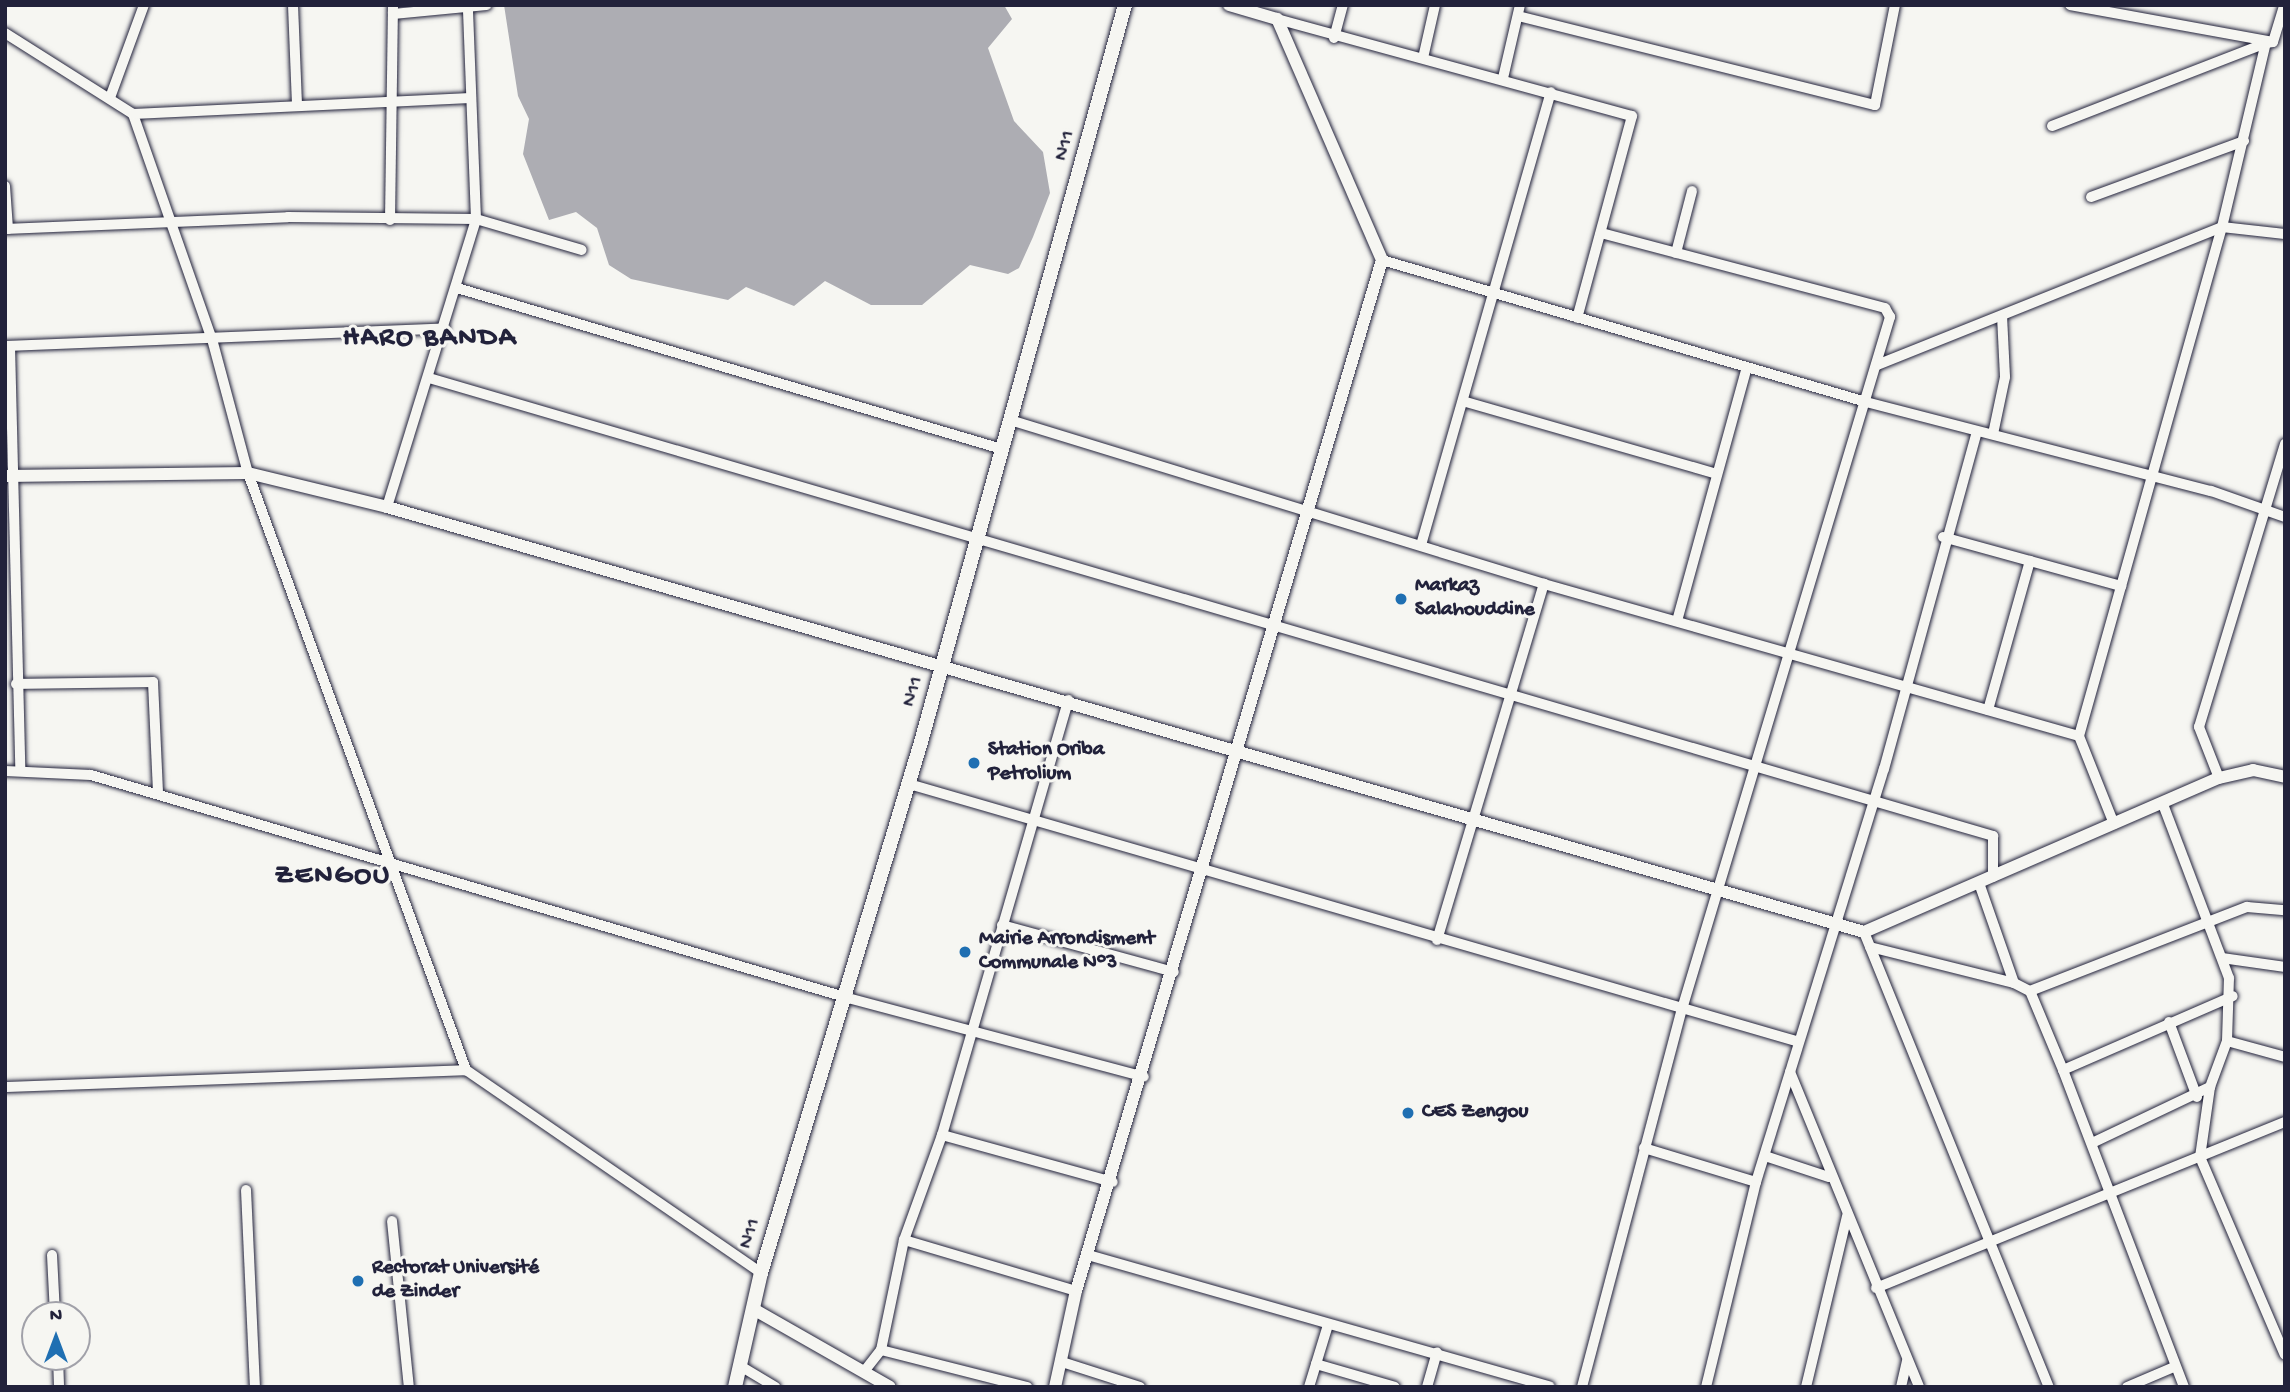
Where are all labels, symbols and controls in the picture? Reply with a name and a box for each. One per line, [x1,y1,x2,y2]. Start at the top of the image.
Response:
street label: N11 [1050,128,1082,164]
district label: HARO BANDA [344,322,516,356]
place label: Markaz Salahouddine [1415,574,1535,624]
marker: Markaz Salahouddine [1393,591,1409,607]
street label: N11 [898,674,930,710]
place label: Station Oriba Petrolium [988,738,1104,788]
marker: Station Oriba Petrolium [966,755,982,771]
district label: ZENGOU [275,860,391,894]
place label: Mairie Arrondisment Communale N°3 [979,927,1155,977]
marker: Mairie Arrondisment Communale N°3 [957,944,973,960]
place label: CES Zengou [1422,1100,1528,1126]
marker: CES Zengou [1400,1105,1416,1121]
street label: N11 [734,1216,768,1252]
place label: Rectorat Université de Zinder [372,1256,539,1306]
marker: Rectorat Université de Zinder [350,1273,366,1289]
north arrow [21,1301,91,1371]
text: N [50,1305,62,1328]

